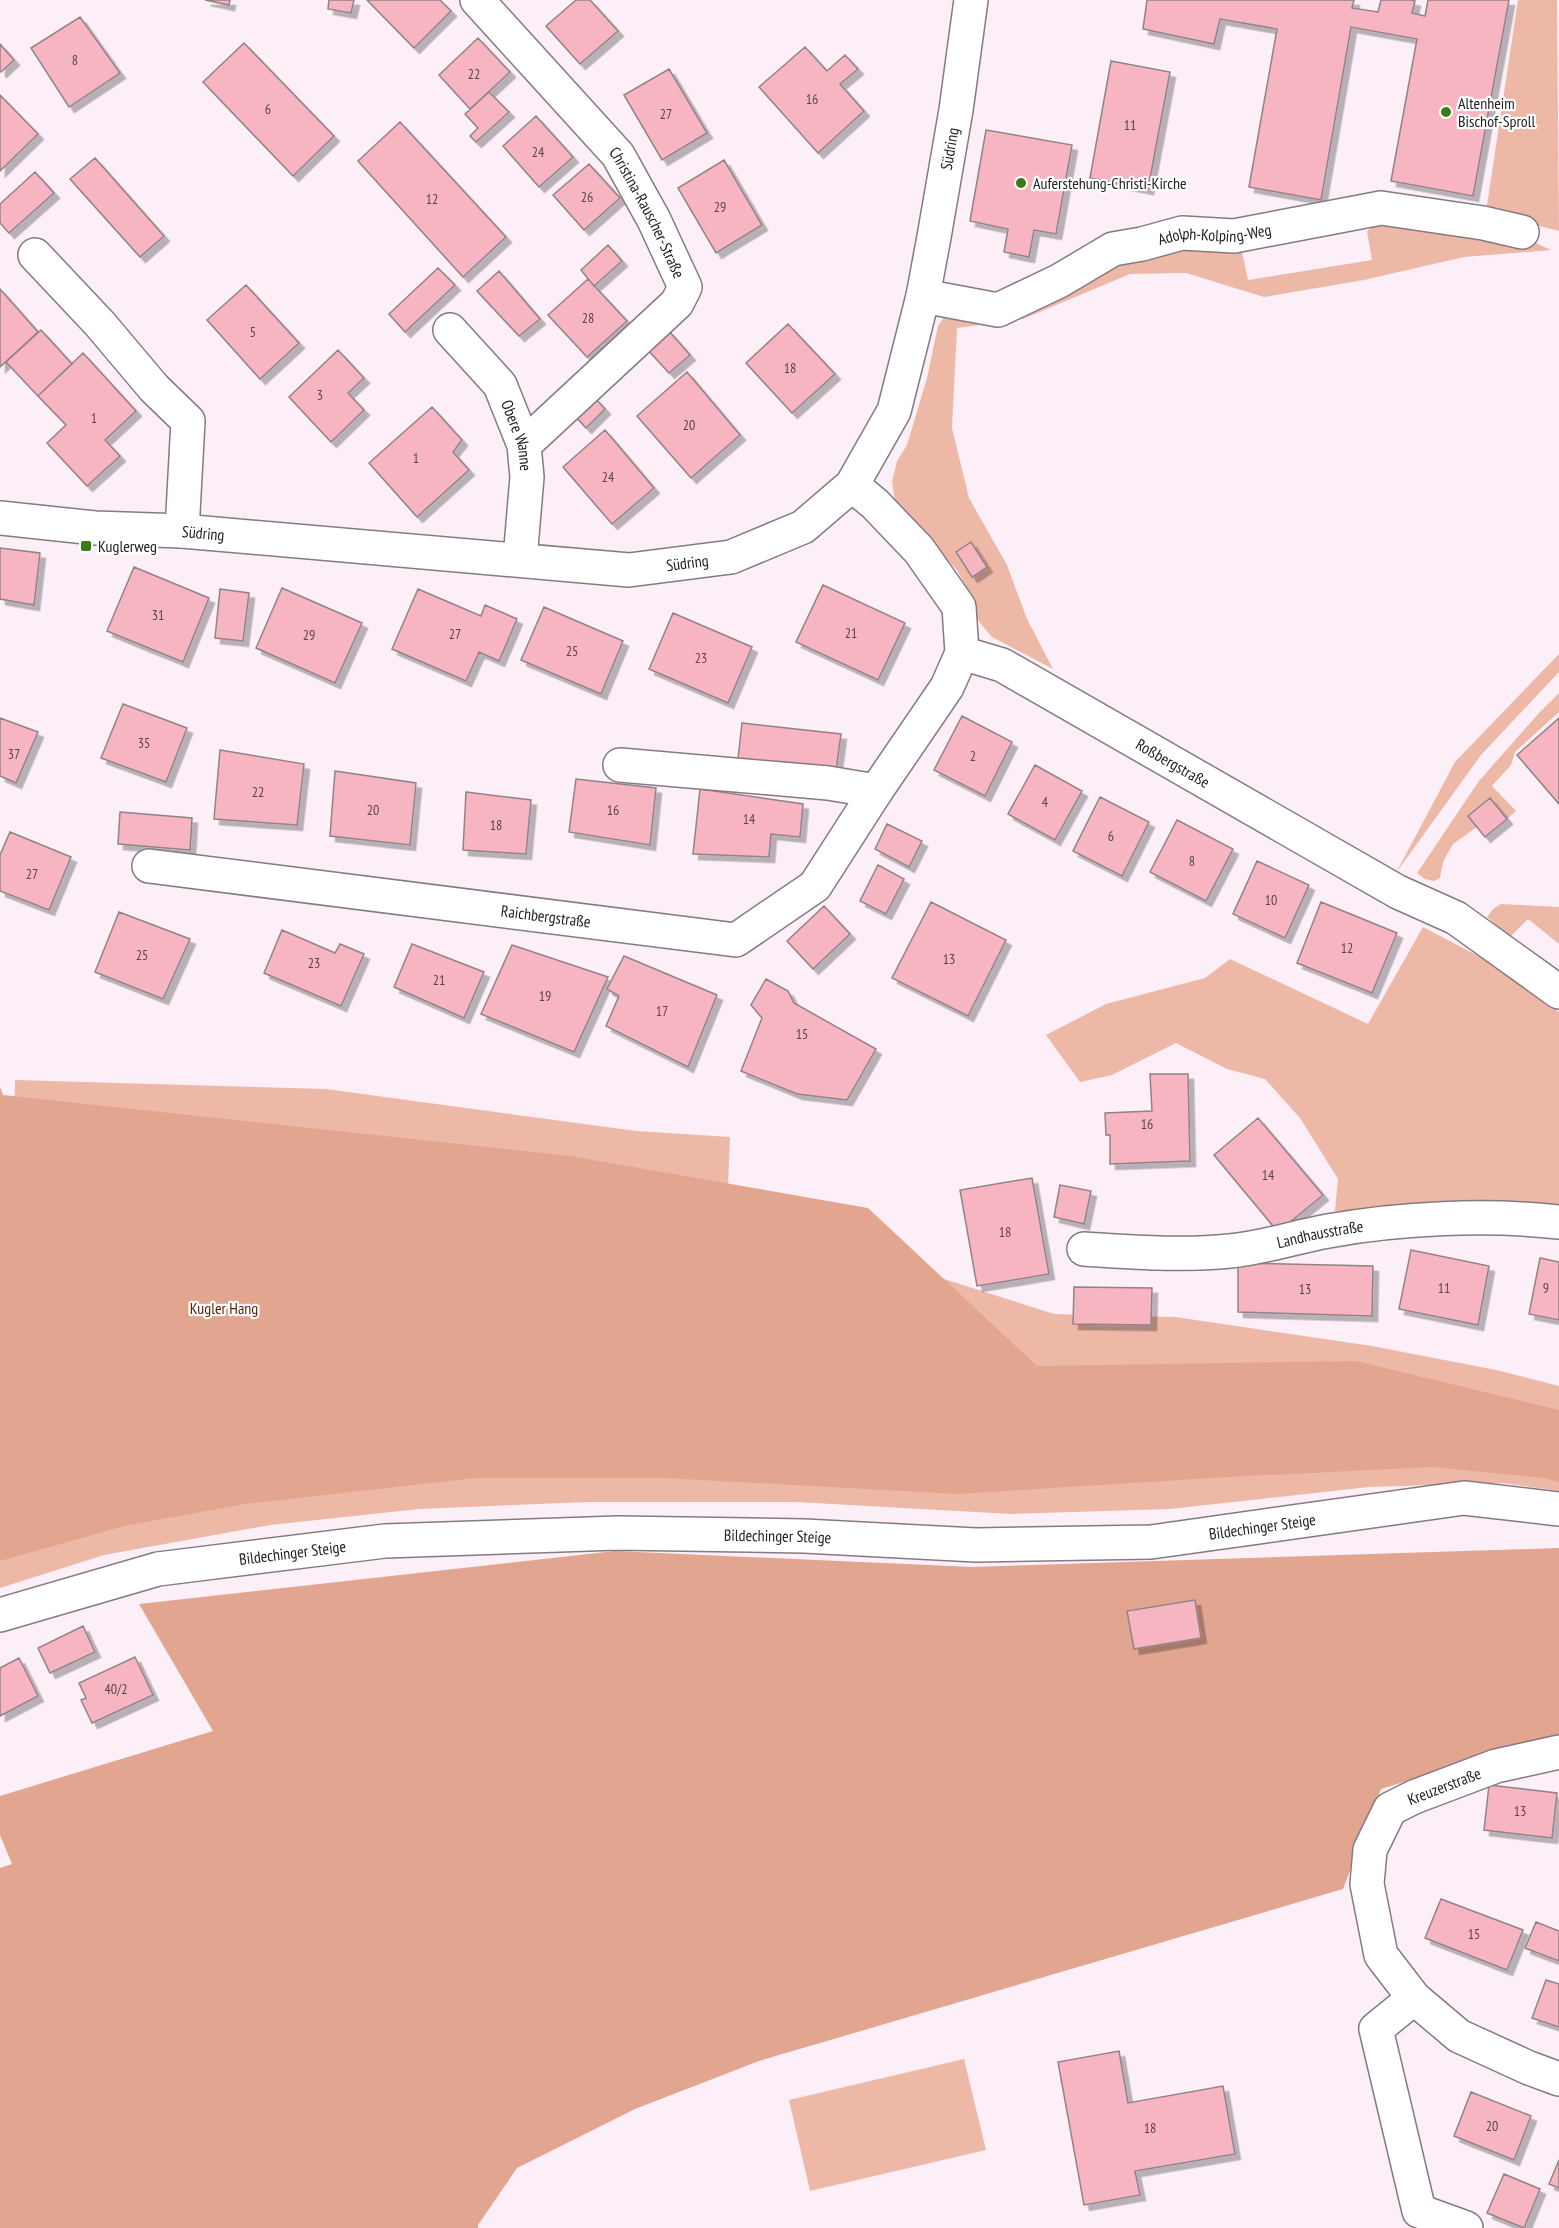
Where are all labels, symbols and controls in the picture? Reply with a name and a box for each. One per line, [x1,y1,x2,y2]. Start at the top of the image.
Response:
house number: 8 [72,51,78,69]
house number: 22 [468,65,480,83]
house number: 16 [806,90,818,108]
place label: Altenheim Bischof-Sproll [1458,93,1536,131]
house number: 6 [265,100,271,118]
house number: 27 [660,105,672,123]
marker: Altenheim Bischof-Sproll [1439,105,1453,119]
house number: 11 [1124,116,1136,134]
street label: Südring [936,126,963,171]
street label: Christina-Rauscher-Straße [605,142,689,281]
house number: 24 [532,143,545,161]
place label: Auferstehung-Christi-Kirche [1033,173,1187,193]
marker: Auferstehung-Christi-Kirche [1014,176,1028,190]
house number: 26 [581,188,593,206]
house number: 12 [426,190,438,208]
house number: 29 [714,198,726,216]
street label: Adolph-Kolping-Weg [1156,219,1273,249]
house number: 28 [582,309,594,327]
house number: 5 [250,323,256,341]
house number: 18 [784,359,796,377]
house number: 3 [317,386,323,404]
street label: Obere Wanne [497,397,536,472]
house number: 1 [91,409,97,427]
house number: 20 [683,416,695,434]
house number: 1 [413,449,419,467]
house number: 24 [602,468,615,486]
street label: Südring [181,521,225,545]
place label: Kuglerweg [98,536,157,556]
marker: Kuglerweg [79,539,93,553]
street label: Südring [665,550,710,575]
house number: 31 [152,606,164,624]
house number: 21 [845,624,857,642]
house number: 27 [449,625,461,643]
house number: 29 [303,626,315,644]
house number: 25 [566,642,578,660]
house number: 23 [695,649,707,667]
house number: 35 [138,734,150,752]
street label: Roßbergstraße [1133,734,1213,792]
house number: 37 [8,745,20,763]
house number: 2 [970,747,976,765]
house number: 22 [252,783,264,801]
house number: 4 [1042,793,1049,811]
house number: 20 [367,801,379,819]
house number: 16 [607,801,619,819]
house number: 14 [743,810,756,828]
house number: 18 [490,816,502,834]
house number: 6 [1108,827,1114,845]
house number: 8 [1189,852,1195,870]
house number: 27 [26,865,38,883]
house number: 10 [1265,891,1277,909]
street label: Raichbergstraße [500,900,592,932]
house number: 12 [1341,939,1353,957]
house number: 25 [136,946,148,964]
house number: 13 [943,950,955,968]
house number: 23 [308,954,320,972]
house number: 21 [433,971,445,989]
house number: 19 [539,987,551,1005]
house number: 17 [656,1002,668,1020]
house number: 15 [796,1025,808,1043]
house number: 16 [1141,1115,1153,1133]
house number: 14 [1262,1166,1275,1184]
street label: Landhausstraße [1275,1216,1364,1252]
house number: 18 [999,1223,1011,1241]
house number: 11 [1438,1279,1450,1297]
house number: 9 [1543,1279,1549,1297]
house number: 13 [1299,1280,1311,1298]
park label: Kugler Hang [190,1298,258,1318]
street label: Bildechinger Steige [1208,1509,1317,1544]
street label: Bildechinger Steige [724,1525,832,1547]
street label: Bildechinger Steige [238,1536,347,1569]
house number: 40/2 [104,1680,128,1698]
street label: Kreuzerstraße [1404,1763,1484,1809]
house number: 13 [1514,1802,1526,1820]
house number: 15 [1468,1925,1480,1943]
house number: 20 [1486,2117,1498,2135]
house number: 18 [1144,2119,1156,2137]

